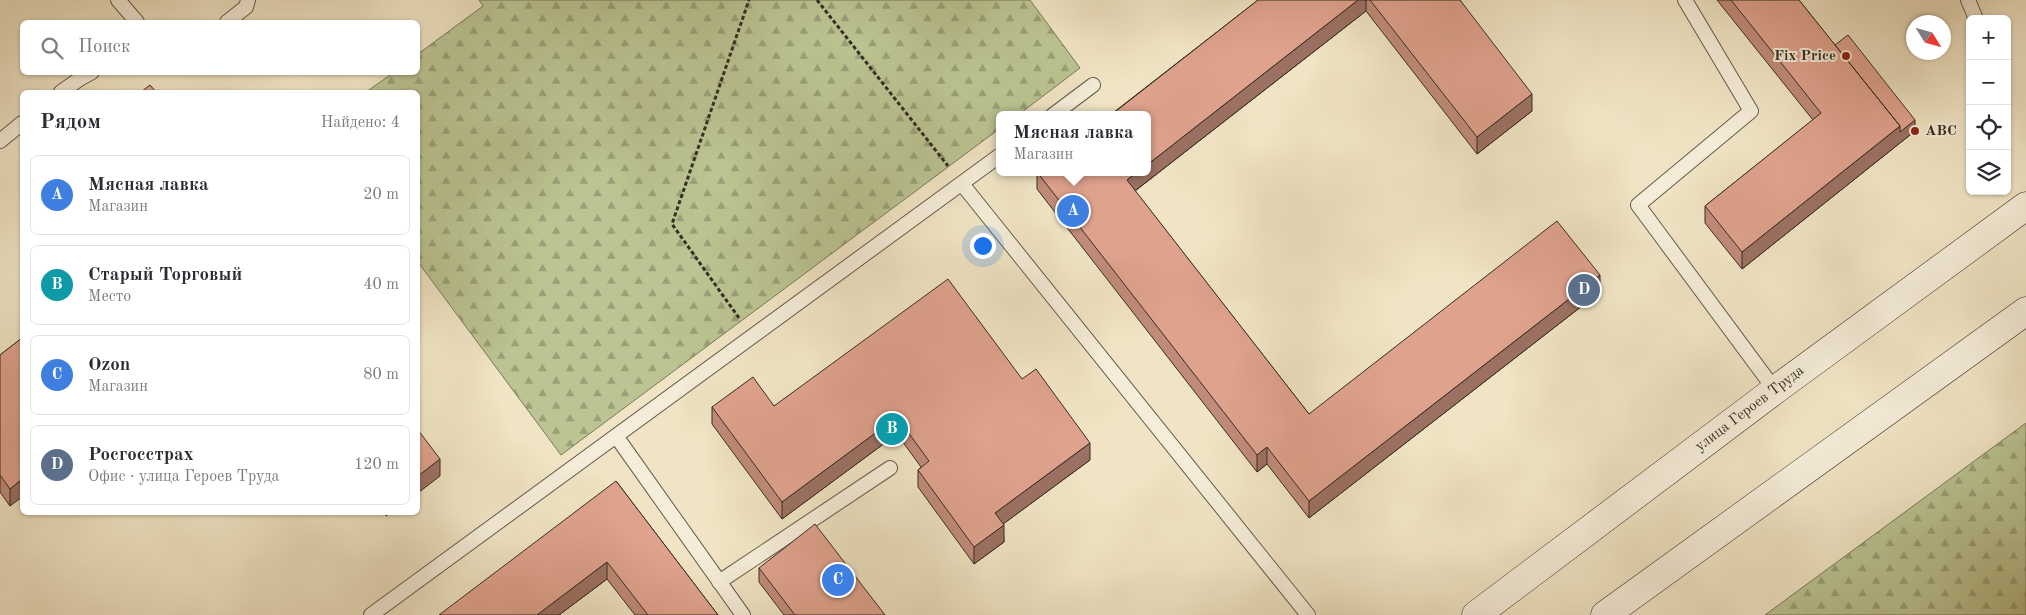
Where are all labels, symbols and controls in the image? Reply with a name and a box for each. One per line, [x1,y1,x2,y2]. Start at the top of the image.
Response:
north arrow [1906,15,1951,60]
map controls [1966,15,2011,195]
button: + [1966,15,2011,60]
search box [20,20,420,75]
icon: search [38,34,66,62]
text: Поиск [78,38,130,57]
place label: Fix Price [1774,49,1836,64]
marker: Fix Price [1840,50,1852,62]
button: − [1966,60,2011,105]
button: locate [1966,105,2011,150]
popup [996,111,1151,176]
text: Рядом [40,112,101,133]
text: Найдено: 4 [321,115,400,131]
text: Мясная лавка [1013,124,1134,143]
place label: АВС [1925,124,1957,139]
marker: АВС [1909,125,1921,137]
text: Магазин [1013,147,1073,163]
button: layers [1966,150,2011,195]
text: Мясная лавка [88,176,209,195]
text: A [51,187,63,203]
text: 20 m [363,187,399,203]
pin: A [1057,192,1089,230]
text: Магазин [88,199,148,215]
your location [970,233,996,259]
text: Старый Торговый [88,266,242,285]
pin: D [1568,271,1600,309]
text: B [51,277,63,293]
text: 40 m [363,277,399,293]
text: Место [88,289,131,305]
text: Ozon [88,356,130,375]
street label: улица Героев Труда [1693,363,1808,455]
text: C [52,367,62,383]
text: 80 m [363,367,399,383]
text: Магазин [88,379,148,395]
pin: B [876,410,908,448]
text: Росгосстрах [88,446,194,465]
text: D [51,457,63,473]
text: 120 m [354,457,399,473]
text: Офис · улица Героев Труда [88,469,279,485]
pin: C [822,561,854,599]

